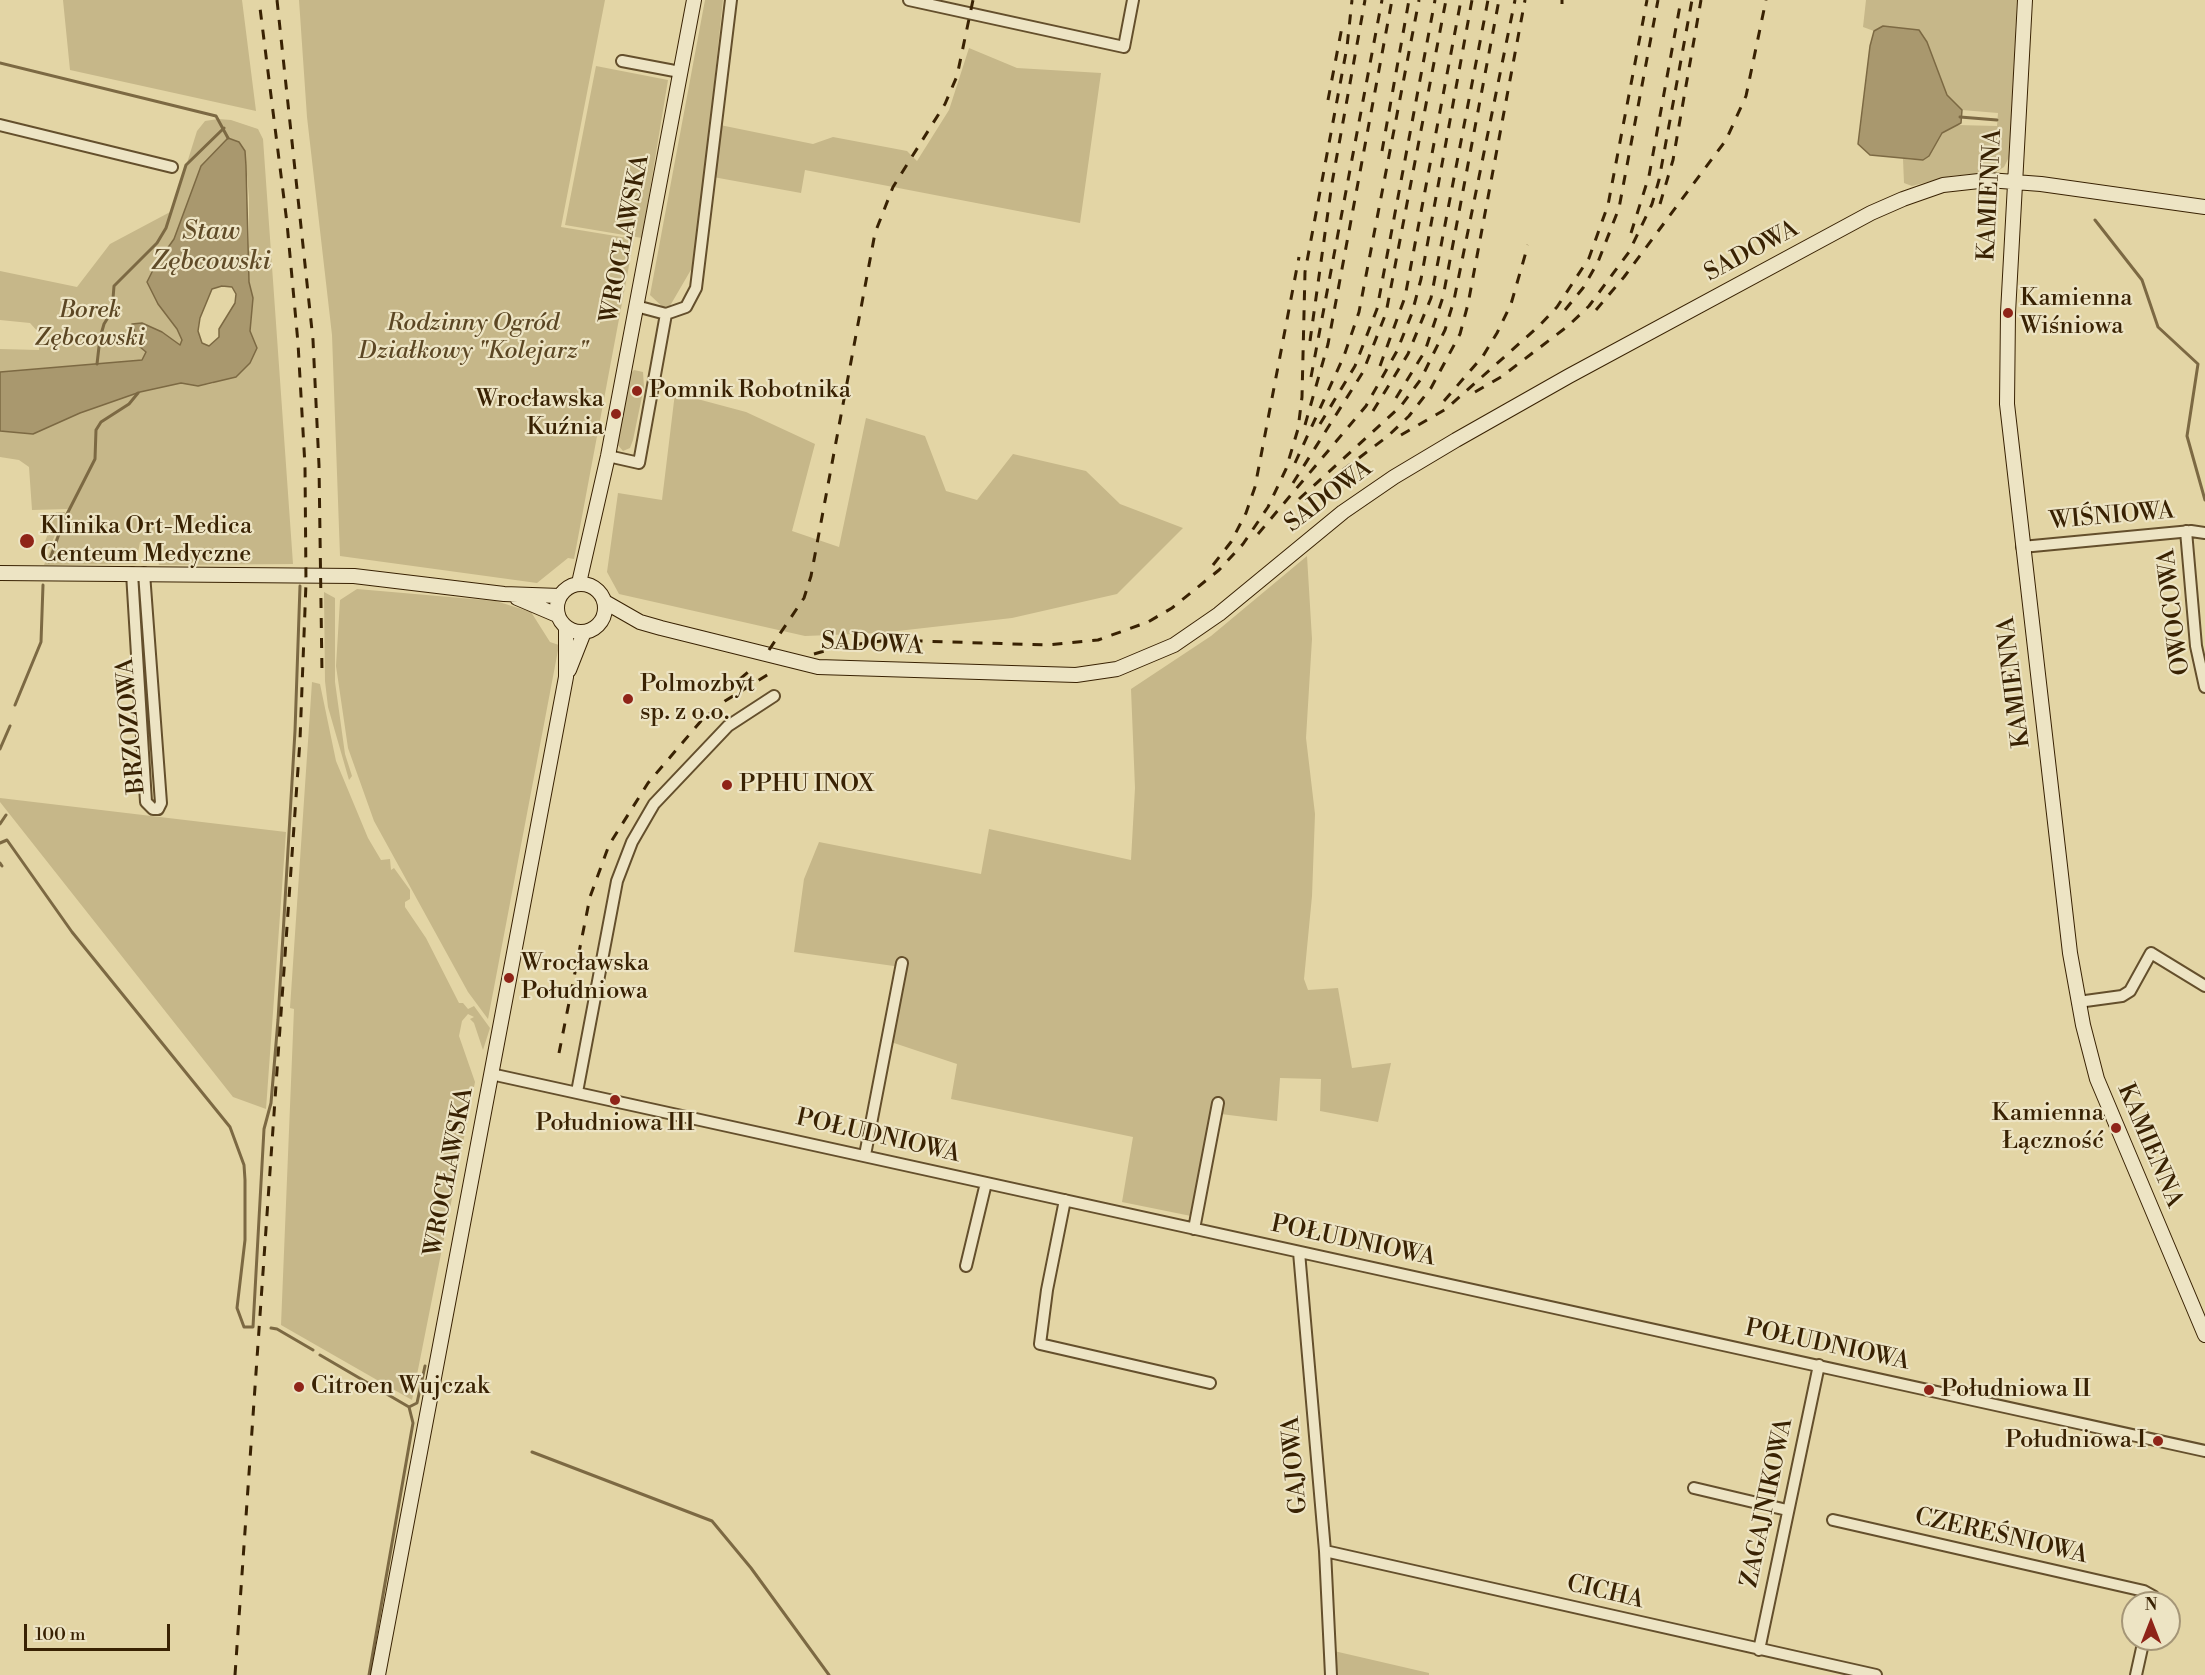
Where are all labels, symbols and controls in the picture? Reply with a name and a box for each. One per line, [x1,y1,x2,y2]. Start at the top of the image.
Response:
street label: KAMIENNA [1973,128,2009,262]
street label: WROCŁAWSKA [596,152,656,326]
street label: SADOWA [1700,215,1804,289]
water label: Staw Zębcowski [151,217,271,278]
place label: Kamienna Wiśniowa [2020,285,2132,341]
park label: Borek Zębcowski [35,297,145,353]
marker: Kamienna Wiśniowa [2001,306,2015,320]
park label: Rodzinny Ogród Działkowy "Kolejarz" [358,310,588,366]
place label: Pomnik Robotnika [649,377,851,405]
marker: Pomnik Robotnika [630,384,644,398]
place label: Wrocławska Kuźnia [476,386,604,442]
marker: Wrocławska Kuźnia [609,407,623,421]
street label: SADOWA [1280,455,1378,539]
street label: WIŚNIOWA [2048,497,2176,537]
place label: Klinika Ort-Medica Centeum Medyczne [40,513,252,569]
marker: Klinika Ort-Medica Centeum Medyczne [18,532,36,550]
street label: OWOCOWA [2153,547,2197,677]
street label: KAMIENNA [1993,615,2037,749]
street label: SADOWA [820,628,924,662]
street label: BRZOZOWA [112,657,152,795]
place label: Polmozbyt sp. z o.o. [640,671,755,727]
marker: Polmozbyt sp. z o.o. [621,692,635,706]
place label: PPHU INOX [739,771,874,799]
marker: PPHU INOX [720,778,734,792]
place label: Wrocławska Południowa [521,950,649,1006]
marker: Wrocławska Południowa [502,971,516,985]
street label: KAMIENNA [2110,1080,2188,1212]
street label: WROCŁAWSKA [420,1085,480,1259]
marker: Południowa III [608,1093,622,1107]
place label: Kamienna Łączność [1992,1100,2104,1156]
street label: POŁUDNIOWA [793,1104,963,1170]
place label: Południowa III [535,1110,695,1138]
marker: Kamienna Łączność [2109,1121,2123,1135]
street label: POŁUDNIOWA [1268,1211,1438,1273]
street label: POŁUDNIOWA [1742,1315,1912,1377]
place label: Citroen Wujczak [311,1373,489,1401]
place label: Południowa II [1941,1376,2091,1404]
marker: Citroen Wujczak [292,1380,306,1394]
marker: Południowa II [1922,1383,1936,1397]
street label: GAJOWA [1277,1415,1315,1515]
street label: ZAGAJNIKOWA [1736,1416,1800,1590]
place label: Południowa I [2005,1427,2146,1455]
marker: Południowa I [2151,1434,2165,1448]
street label: CZEREŚNIOWA [1912,1503,2090,1571]
street label: CICHA [1564,1570,1646,1616]
north arrow [2121,1591,2181,1651]
text: N [2145,1595,2157,1615]
scale bar [27,1612,172,1650]
text: 100 m [35,1623,86,1646]

